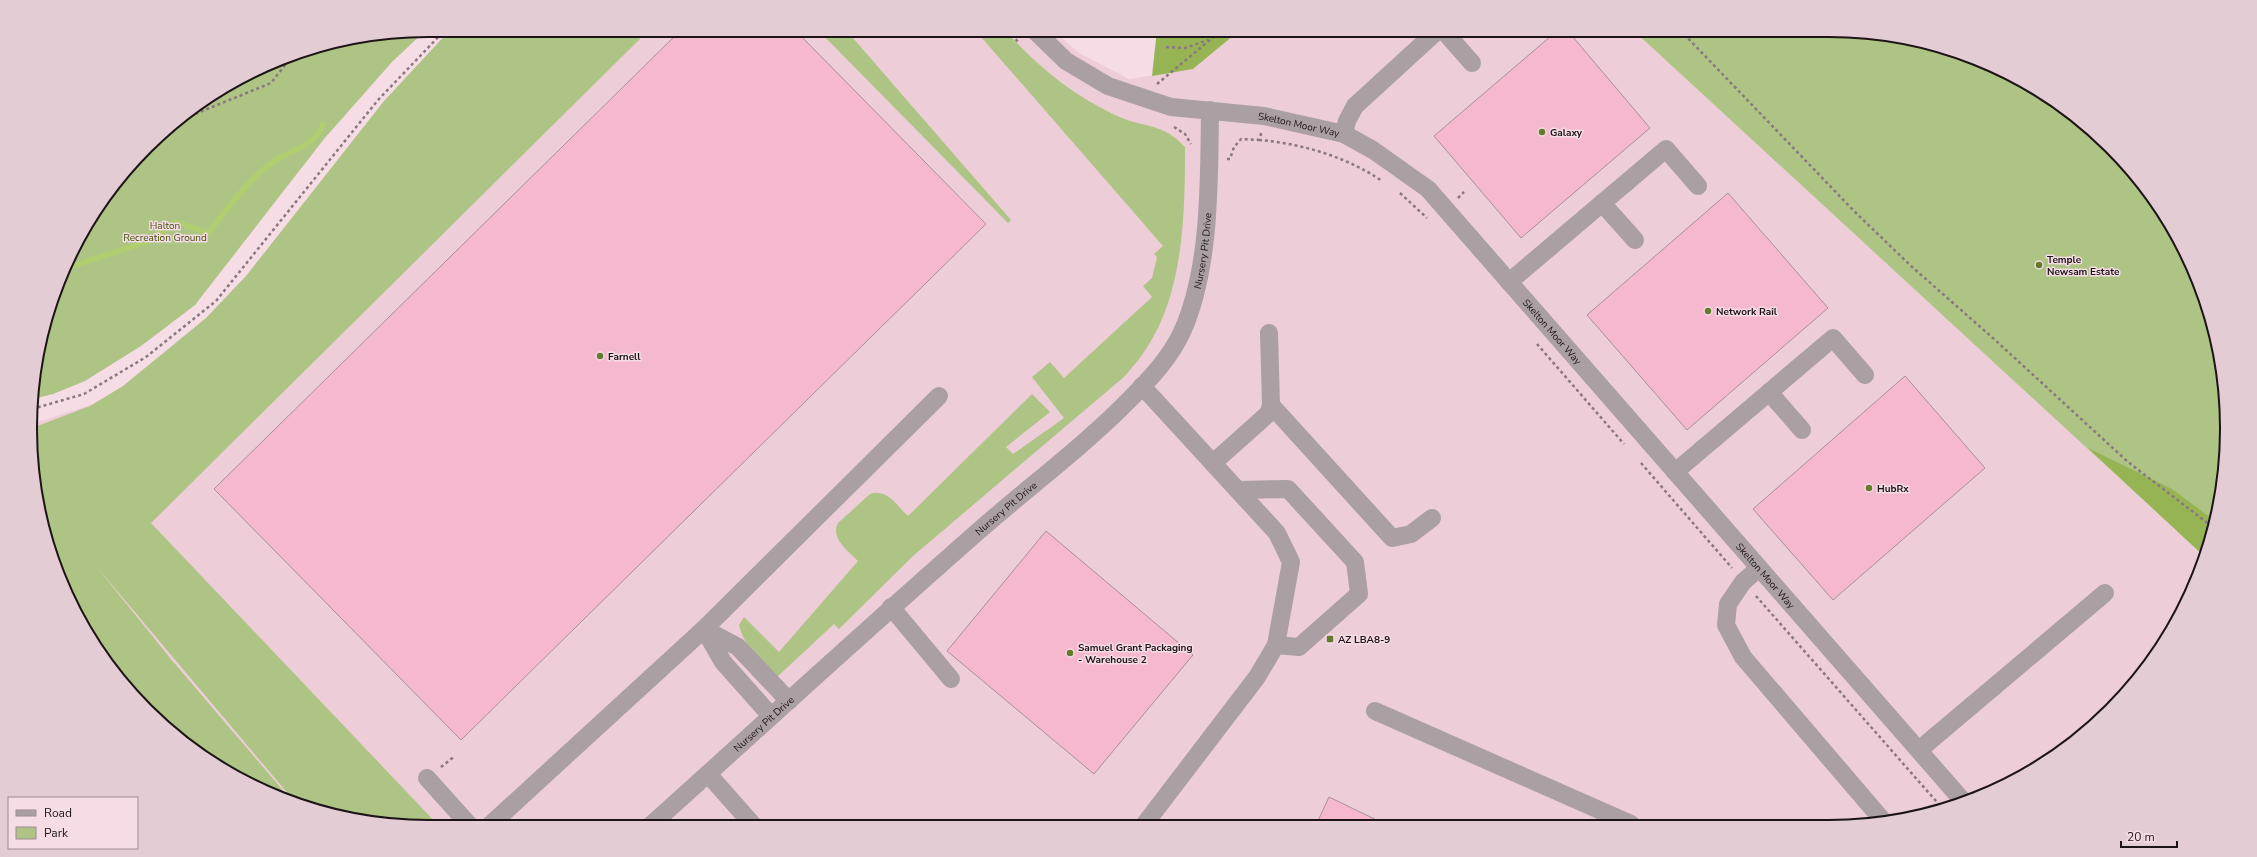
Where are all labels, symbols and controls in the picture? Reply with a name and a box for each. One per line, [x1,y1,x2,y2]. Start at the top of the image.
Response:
street label: Skelton Moor Way [1257,109,1342,141]
place label: Galaxy [1550,126,1583,140]
marker: Galaxy [1537,127,1547,137]
street label: Nursery Pit Drive [1191,212,1215,290]
park label: Halton Recreation Ground [123,219,207,245]
place label: Temple Newsam Estate [2047,253,2120,279]
marker: Temple Newsam Estate [2034,260,2044,270]
street label: Skelton Moor Way [1519,296,1585,369]
place label: Network Rail [1716,305,1778,319]
marker: Network Rail [1703,306,1713,316]
place label: Farnell [608,350,641,364]
marker: Farnell [595,351,605,361]
street label: Nursery Pit Drive [972,479,1040,539]
place label: HubRx [1877,482,1909,496]
marker: HubRx [1864,483,1874,493]
street label: Skelton Moor Way [1732,540,1798,613]
place label: AZ LBA8-9 [1338,633,1390,647]
marker: AZ LBA8-9 [1325,634,1335,644]
place label: Samuel Grant Packaging - Warehouse 2 [1078,641,1192,667]
marker: Samuel Grant Packaging - Warehouse 2 [1065,648,1075,658]
street label: Nursery Pit Drive [731,693,797,755]
legend [8,797,138,849]
text: Road [44,805,72,821]
scale bar [2121,823,2177,849]
text: Park [44,825,69,841]
text: 20 m [2127,829,2155,845]

